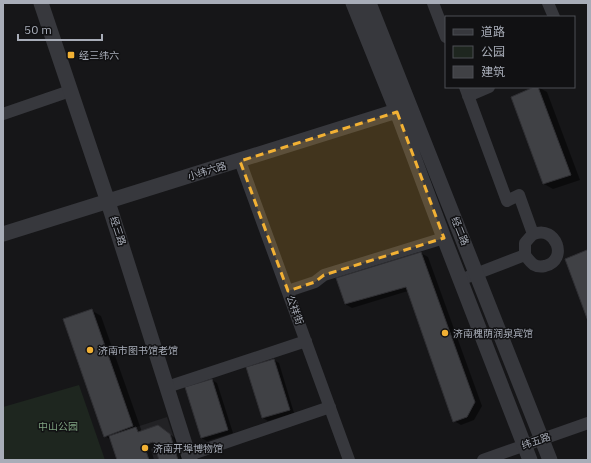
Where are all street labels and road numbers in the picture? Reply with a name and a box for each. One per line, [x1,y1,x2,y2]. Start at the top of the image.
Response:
street label: 小纬六路 [186,159,228,183]
street label: 经三路 [107,215,129,247]
street label: 经二路 [448,215,472,247]
street label: 公祥街 [284,294,306,326]
street label: 纬五路 [520,430,552,452]

